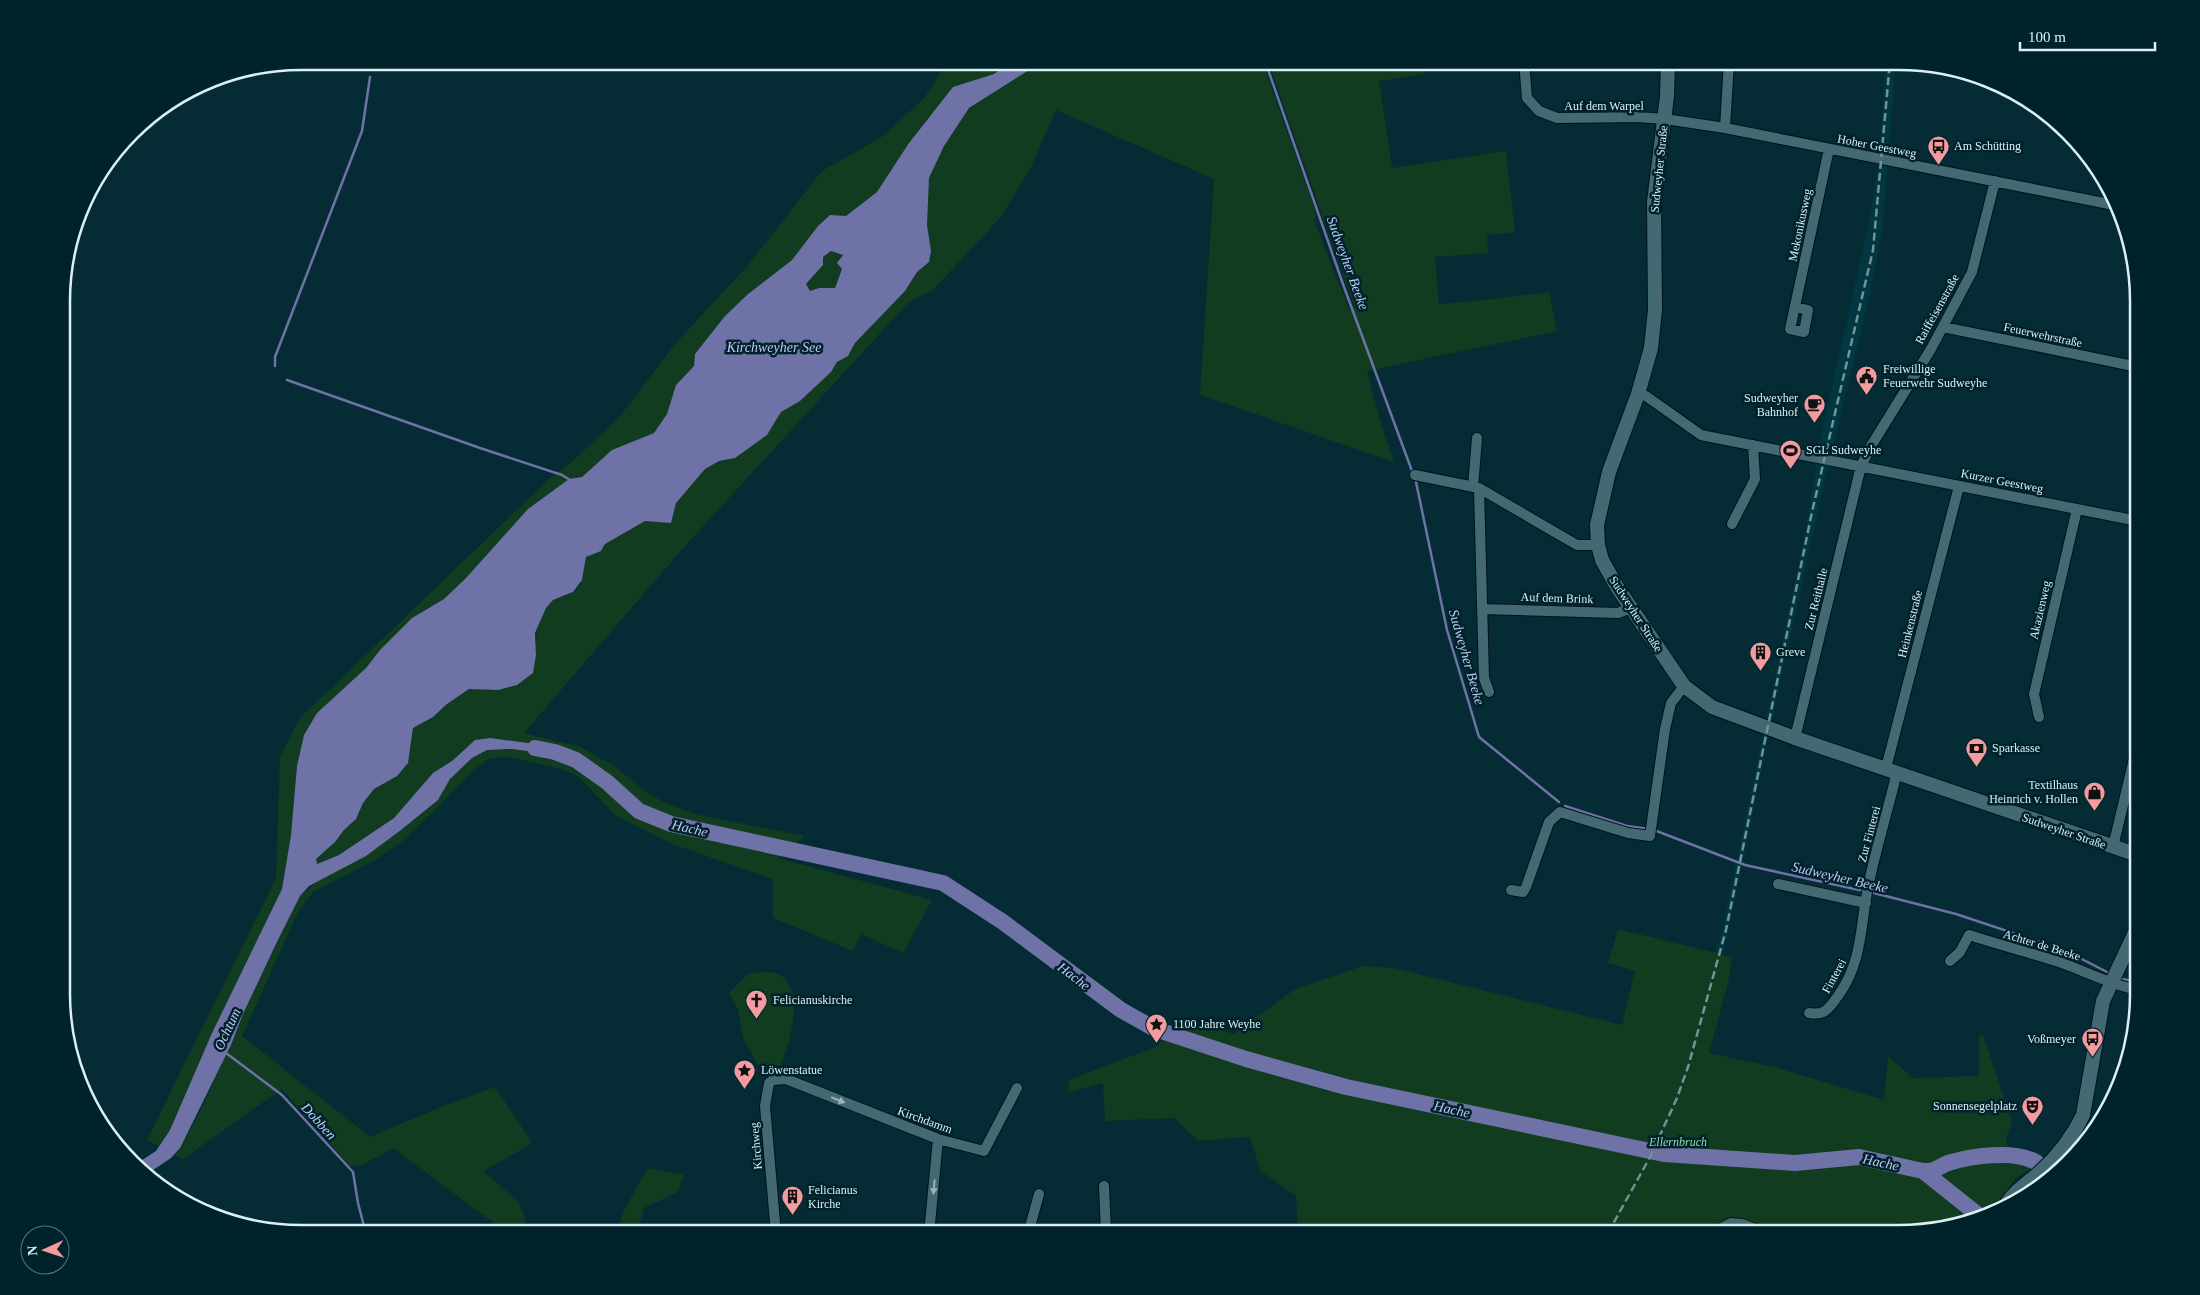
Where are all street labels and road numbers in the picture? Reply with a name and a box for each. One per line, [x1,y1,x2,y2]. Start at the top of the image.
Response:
street label: Auf dem Warpel [1564,99,1644,113]
street label: Sudweyher Straße [1647,125,1671,213]
street label: Hoher Geestweg [1836,131,1918,161]
street label: Mekonikusweg [1785,187,1815,263]
street label: Raiffeisenstraße [1912,272,1962,346]
street label: Feuerwehrstraße [2002,320,2084,350]
street label: Kurzer Geestweg [1960,466,2044,496]
street label: Zur Reithalle [1802,566,1830,632]
street label: Sudweyher Straße [1606,573,1666,655]
street label: Akazienweg [2026,579,2054,641]
street label: Heinkenstraße [1895,589,1925,659]
street label: Auf dem Brink [1520,590,1594,606]
street label: Zur Finterei [1855,804,1883,864]
street label: Sudweyher Straße [2020,810,2108,852]
street label: Achter de Beeke [2002,927,2082,963]
street label: Finterei [1819,956,1849,996]
street label: Kirchdamm [896,1104,955,1137]
street label: Kirchweg [747,1122,765,1170]

